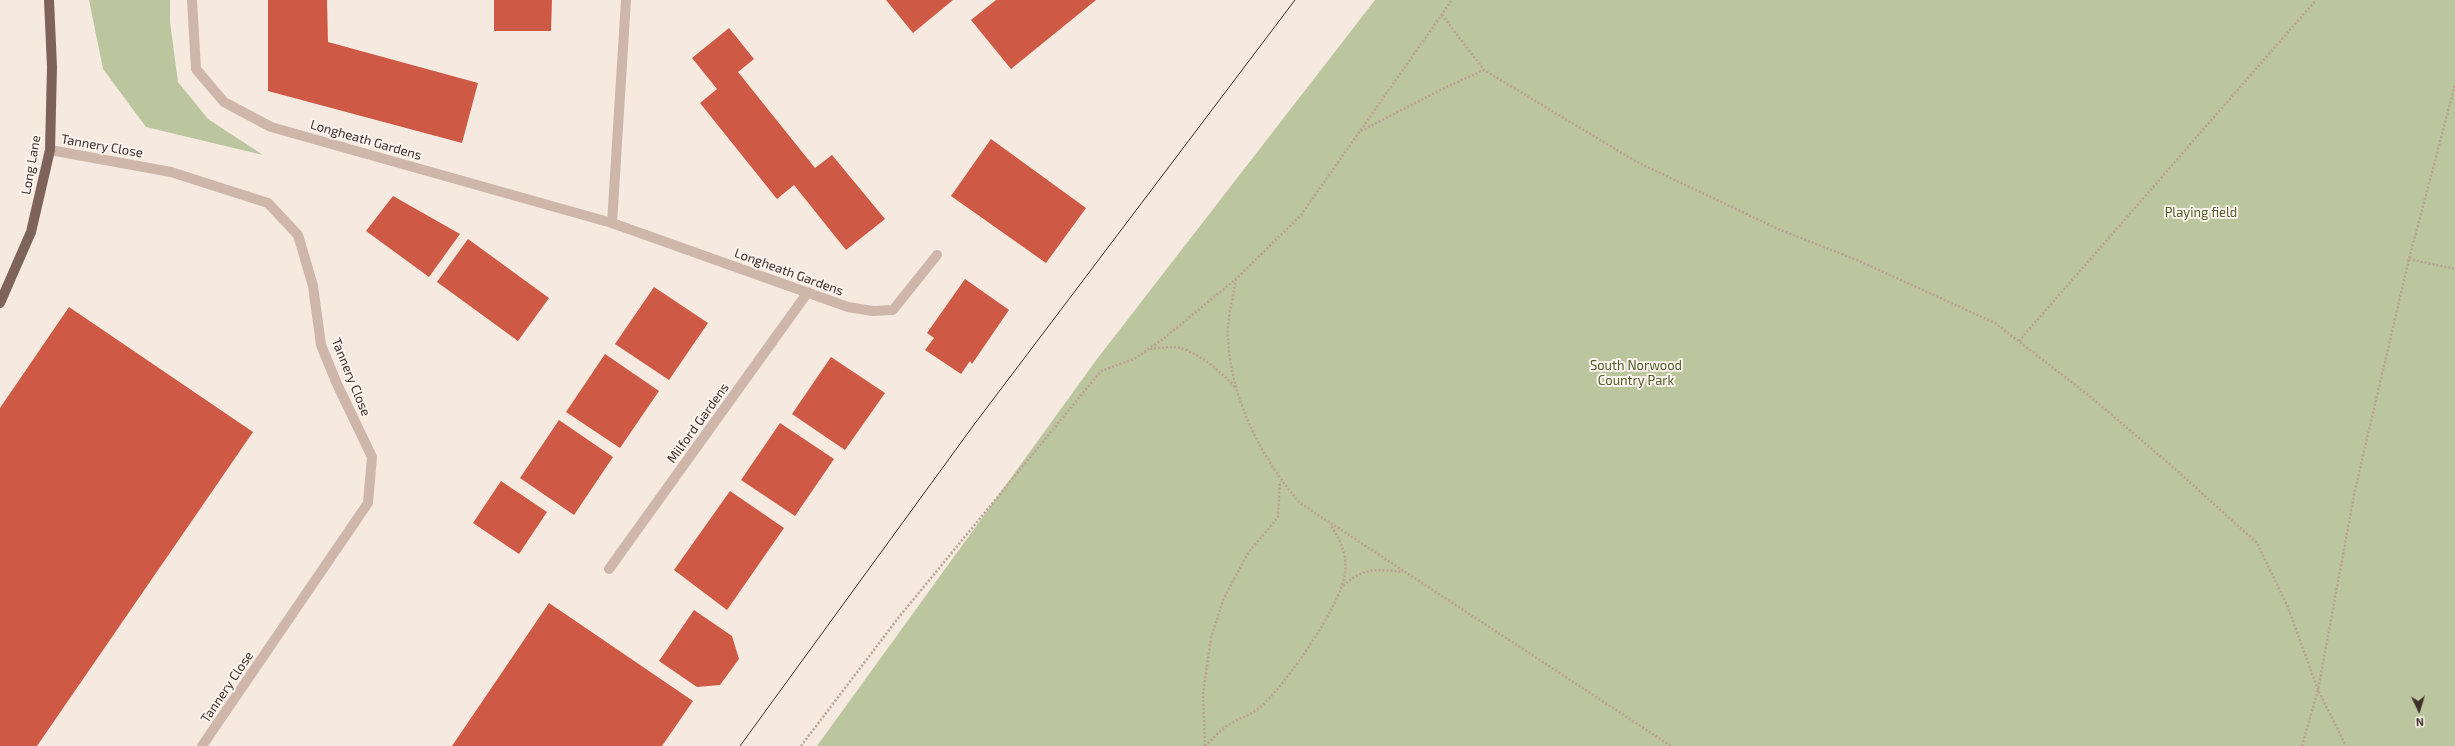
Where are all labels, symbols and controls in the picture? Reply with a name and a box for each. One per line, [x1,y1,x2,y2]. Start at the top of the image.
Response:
street label: Longheath Gardens [309,117,423,163]
street label: Tannery Close [60,131,144,161]
street label: Long Lane [18,134,44,196]
park label: Playing field [2165,205,2237,221]
street label: Longheath Gardens [732,245,846,299]
street label: Tannery Close [328,336,374,418]
park label: South Norwood Country Park [1590,358,1682,389]
street label: Milford Gardens [664,380,732,466]
street label: Tannery Close [197,648,257,726]
north arrow [2399,690,2439,730]
text: N [2415,716,2424,729]

